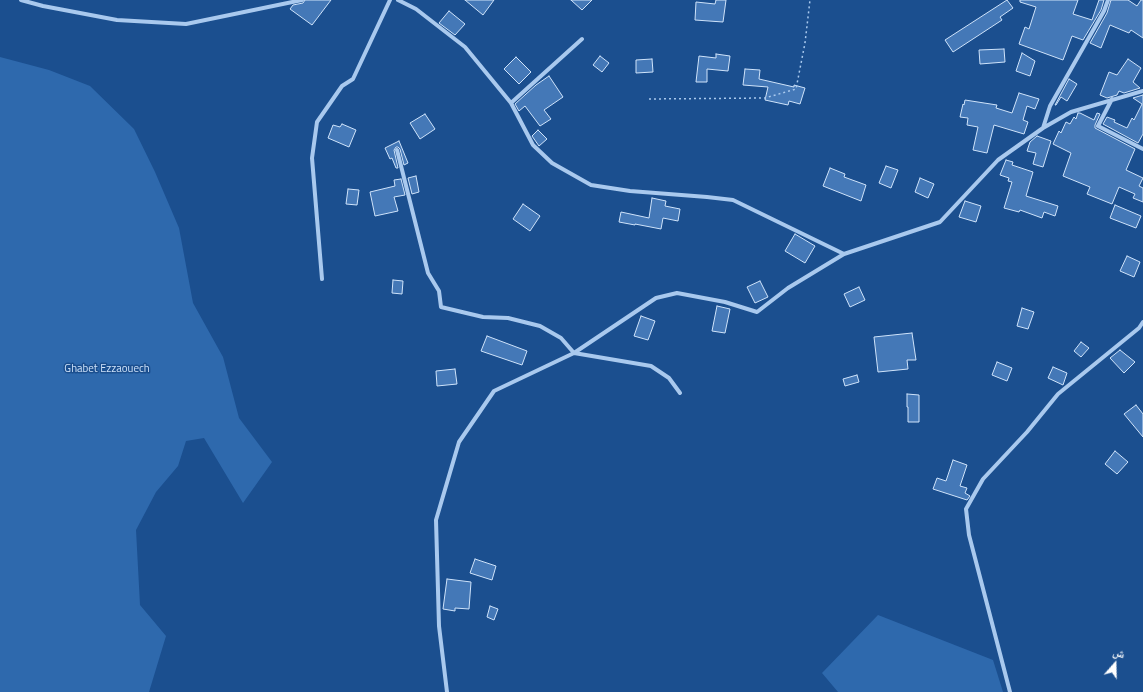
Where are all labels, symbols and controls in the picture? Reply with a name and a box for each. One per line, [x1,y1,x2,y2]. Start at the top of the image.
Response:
park label: Ghabet Ezzaouech [64,362,150,376]
text: ش [1111,643,1127,662]
north arrow [1095,644,1135,684]

